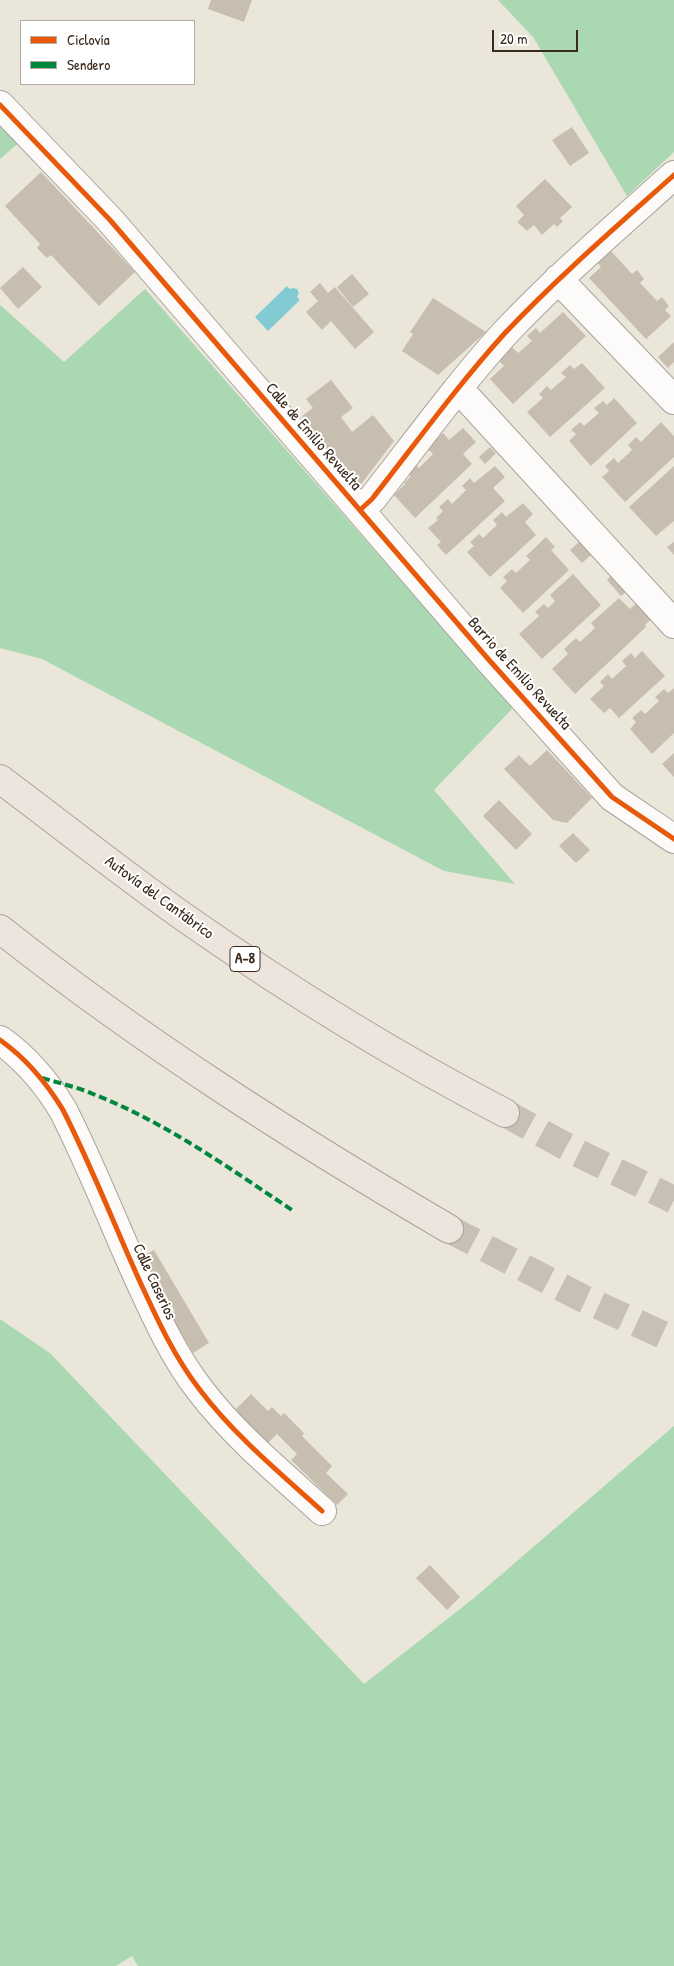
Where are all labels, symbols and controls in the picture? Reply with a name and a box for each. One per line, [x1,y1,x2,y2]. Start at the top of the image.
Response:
legend [20,20,195,85]
scale bar [494,20,580,52]
text: 20 m [500,28,527,49]
text: Ciclovía [67,29,110,50]
text: Sendero [67,54,110,75]
street label: Calle de Emilio Revuelta [261,379,365,495]
street label: Barrio de Emilio Revuelta [463,614,575,734]
street label: Autovía del Cantábrico [101,852,217,944]
road number: A-8 [230,946,260,972]
street label: Calle Caserios [128,1241,180,1323]

